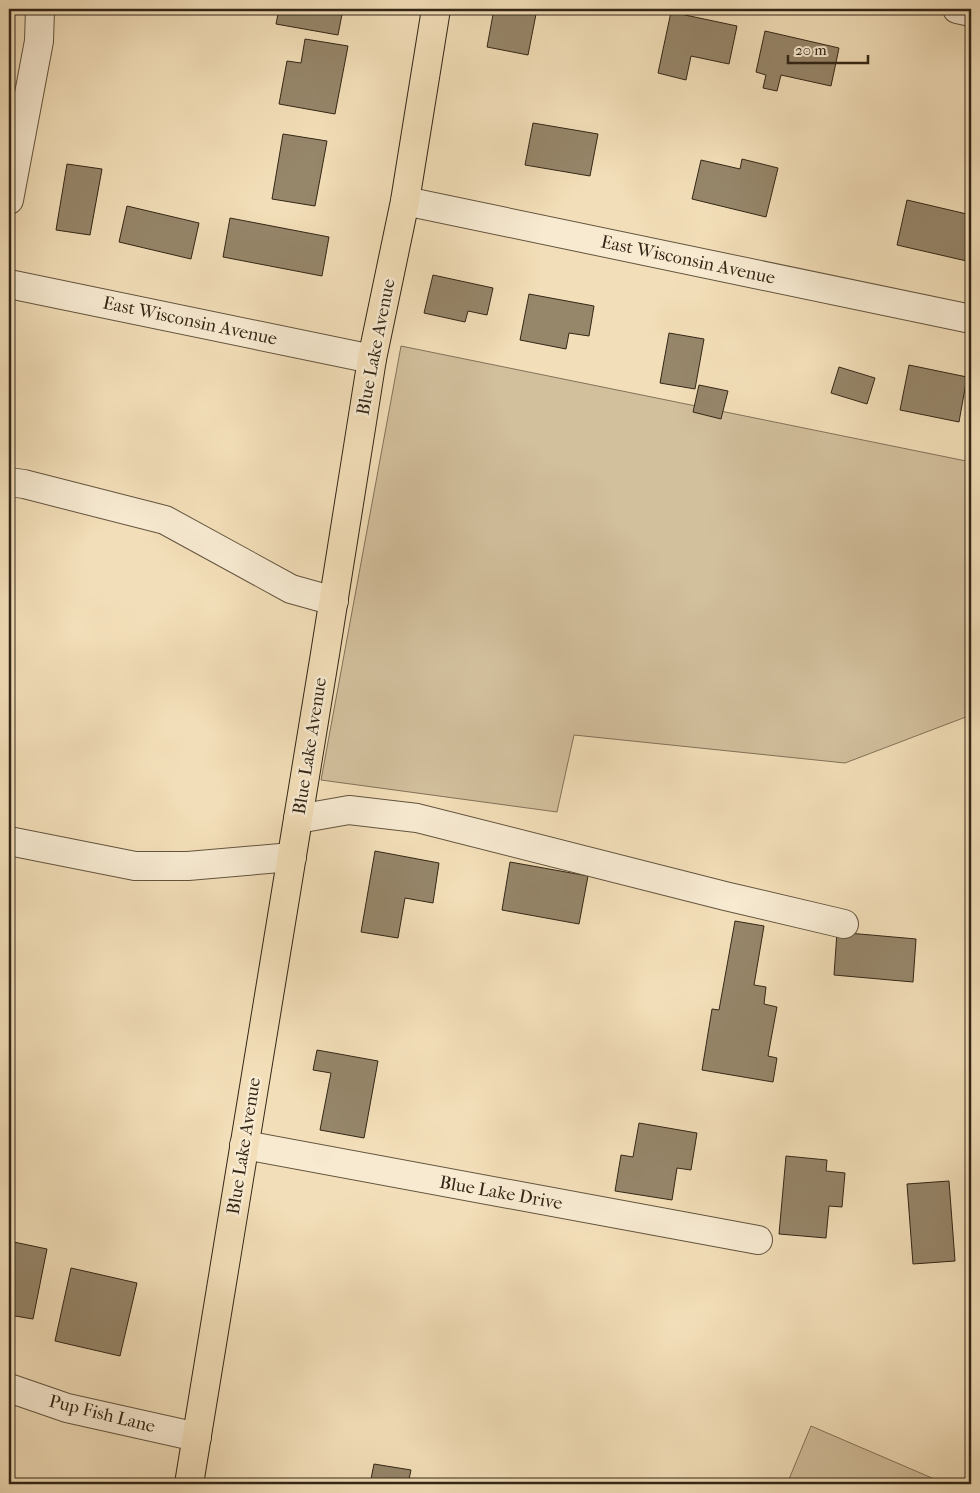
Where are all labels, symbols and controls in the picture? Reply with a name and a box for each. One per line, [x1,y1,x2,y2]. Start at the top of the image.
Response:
scale bar [788,32,868,64]
text: 20 m [795,41,827,59]
street label: East Wisconsin Avenue [599,231,777,289]
street label: Blue Lake Avenue [352,277,400,417]
street label: East Wisconsin Avenue [101,292,279,350]
street label: Blue Lake Avenue [289,676,331,816]
street label: Blue Lake Avenue [223,1076,265,1216]
street label: Blue Lake Drive [438,1172,564,1214]
street label: Pup Fish Lane [47,1391,157,1437]

